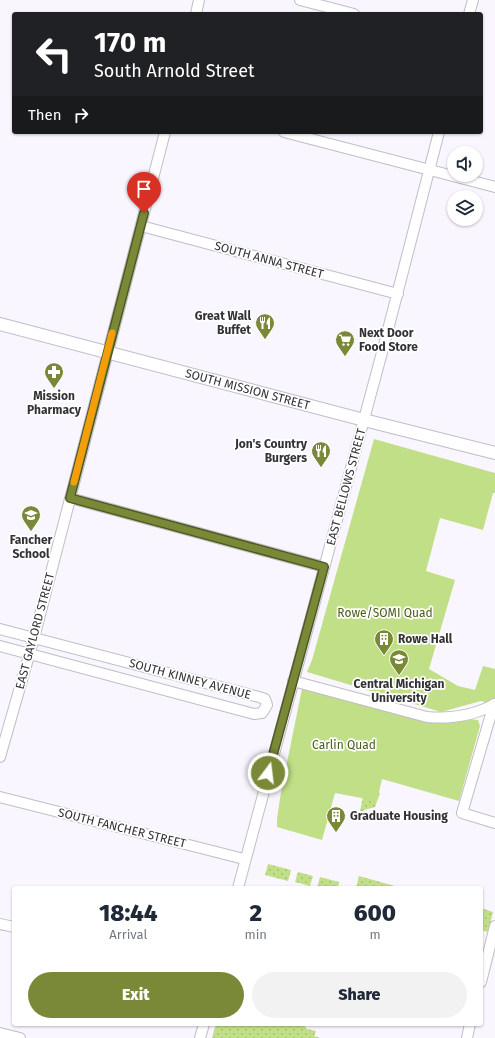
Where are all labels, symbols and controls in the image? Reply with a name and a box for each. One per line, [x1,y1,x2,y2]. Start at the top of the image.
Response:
text: 170 m [94,26,166,59]
icon: left [28,28,80,80]
text: South Arnold Street [94,60,255,82]
icon: right [70,104,92,126]
text: Then [28,106,62,124]
map controls [447,146,483,226]
button: sound [447,146,483,182]
pin [127,172,161,213]
icon: arrive [133,178,155,200]
button: layers [447,190,483,226]
street label: SOUTH ANNA STREET [213,239,326,282]
place label: Great Wall Buffet [195,309,251,337]
restaurant icon: Great Wall Buffet [254,312,276,340]
place label: Next Door Food Store [359,326,418,354]
supermarket icon: Next Door Food Store [334,329,356,357]
pharmacy icon: Mission Pharmacy [43,361,65,389]
street label: SOUTH MISSION STREET [184,366,312,413]
place label: Mission Pharmacy [27,389,82,417]
street label: EAST BELLOWS STREET [324,426,369,547]
place label: Jon's Country Burgers [234,437,308,465]
restaurant icon: Jon's Country Burgers [310,440,332,468]
school or university icon: Fancher School [20,504,42,532]
place label: Fancher School [10,533,53,561]
street label: EAST GAYLORD STREET [13,570,58,691]
park label: Rowe/SOMI Quad [337,606,433,620]
building icon: Rowe Hall [373,628,395,656]
place label: Rowe Hall [398,632,453,646]
school or university icon: Central Michigan University [388,648,410,676]
street label: SOUTH KINNEY AVENUE [127,656,253,702]
place label: Central Michigan University [354,677,444,705]
park label: Carlin Quad [312,738,376,752]
position arrow [247,752,289,794]
street label: SOUTH FANCHER STREET [57,805,188,851]
building icon: Graduate Housing [325,805,347,833]
place label: Graduate Housing [350,809,448,823]
text: 18:44 [99,899,158,927]
text: 2 [249,899,262,927]
text: 600 [354,899,396,927]
text: Arrival [109,927,147,942]
text: min [245,927,267,942]
text: m [369,927,381,942]
button: Exit [28,972,244,1018]
button: Share [252,972,467,1018]

